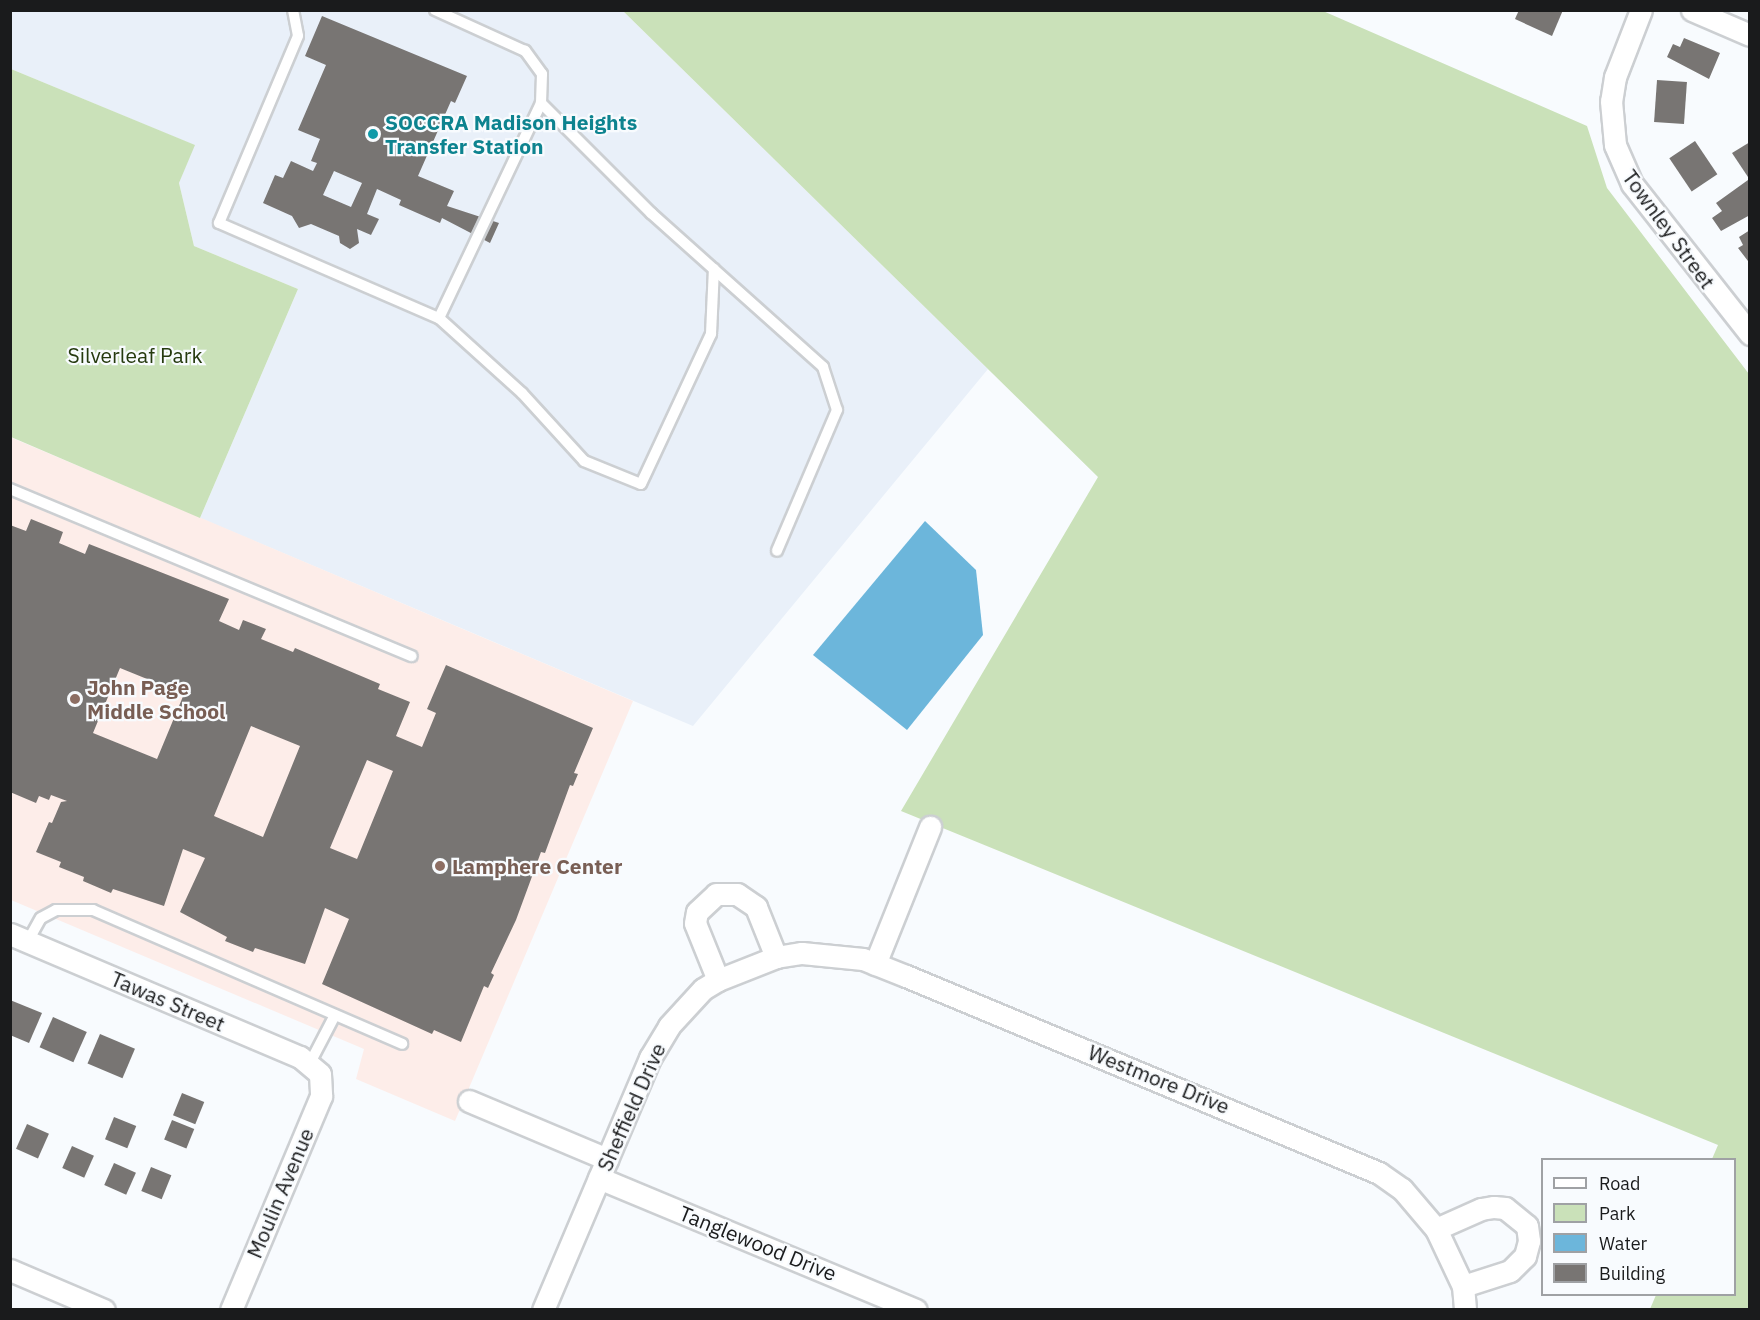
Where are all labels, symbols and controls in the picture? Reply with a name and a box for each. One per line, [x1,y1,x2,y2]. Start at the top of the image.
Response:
place label: SOCCRA Madison Heights Transfer Station [385,109,637,159]
marker: SOCCRA Madison Heights Transfer Station [366,127,380,141]
street label: Townley Street [1618,165,1720,293]
park label: Silverleaf Park [67,342,203,368]
place label: John Page Middle School [87,674,225,724]
marker: John Page Middle School [68,692,82,706]
place label: Lamphere Center [452,853,622,879]
marker: Lamphere Center [433,859,447,873]
street label: Tawas Street [107,966,229,1036]
street label: Sheffield Drive [592,1039,670,1175]
street label: Westmore Drive [1085,1039,1233,1119]
street label: Moulin Avenue [241,1124,319,1262]
legend [1541,1158,1736,1296]
text: Road [1599,1172,1640,1195]
street label: Tanglewood Drive [676,1200,840,1286]
text: Park [1599,1202,1635,1225]
text: Water [1599,1232,1647,1255]
text: Building [1599,1262,1665,1285]

